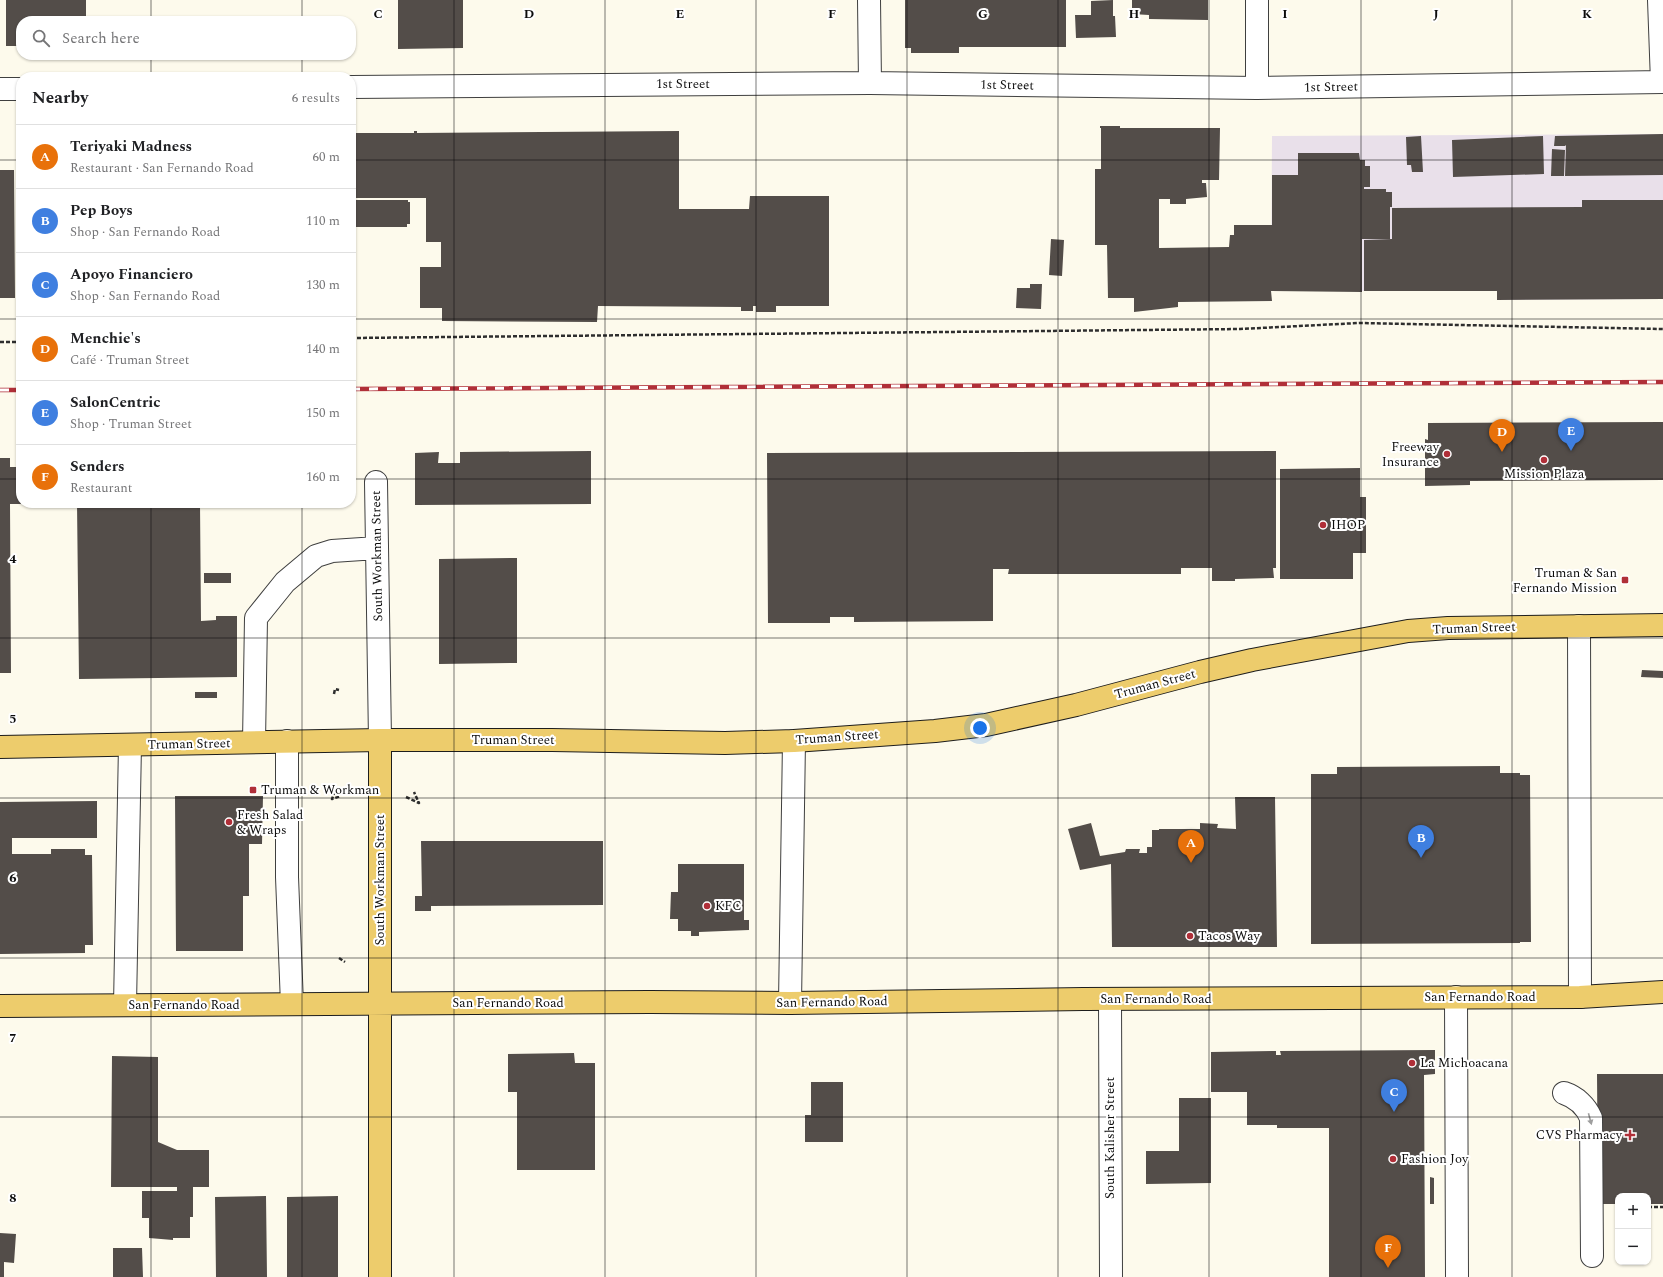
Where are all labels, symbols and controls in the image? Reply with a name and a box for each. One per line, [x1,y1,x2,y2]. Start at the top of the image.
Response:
text: C [373,4,383,24]
text: D [524,4,534,24]
text: E [676,4,685,24]
text: F [828,4,836,24]
text: G [978,4,988,24]
text: H [1129,4,1140,24]
text: I [1282,4,1288,24]
text: J [1433,4,1439,24]
text: K [1582,4,1592,24]
search box [16,16,356,60]
icon: search [30,27,52,49]
text: Search here [62,27,140,50]
street label: 1st Street [656,74,710,94]
street label: 1st Street [980,75,1035,95]
street label: 1st Street [1304,77,1359,97]
text: Nearby [32,85,88,111]
text: 6 results [292,88,340,108]
text: Teriyaki Madness [70,135,192,158]
text: A [40,147,50,167]
text: 60 m [313,147,340,167]
text: Restaurant · San Fernando Road [70,158,254,178]
text: Pep Boys [70,199,133,222]
text: B [40,211,50,231]
text: 110 m [306,211,340,231]
text: Shop · San Fernando Road [70,222,220,242]
text: Apoyo Financiero [70,263,193,286]
text: C [40,275,50,295]
text: 130 m [306,275,340,295]
text: Shop · San Fernando Road [70,286,220,306]
text: Menchie's [70,327,141,350]
text: D [40,339,50,359]
text: 140 m [306,339,340,359]
text: Café · Truman Street [70,350,189,370]
text: SalonCentric [70,391,161,414]
text: E [41,403,49,423]
text: 150 m [306,403,340,423]
text: Shop · Truman Street [70,414,192,434]
pin: E [1558,418,1584,451]
pin: D [1489,419,1515,452]
place label: Freeway Insurance [1382,437,1440,472]
marker: Freeway Insurance [1442,449,1452,459]
text: Senders [70,455,125,478]
marker: Mission Plaza [1539,455,1549,465]
place label: Mission Plaza [1504,464,1585,484]
text: F [41,467,49,487]
text: 160 m [306,467,340,487]
text: Restaurant [70,478,132,498]
street label: South Workman Street [366,490,388,622]
place label: IHOP [1331,515,1365,535]
marker: IHOP [1318,520,1328,530]
text: 4 [9,549,17,569]
place label: Truman & San Fernando Mission [1513,563,1617,598]
marker: Truman & San Fernando Mission [1620,575,1630,585]
street label: Truman Street [1432,617,1516,639]
street label: Truman Street [1112,663,1198,704]
text: 5 [9,709,17,729]
your location [970,718,990,738]
street label: Truman Street [795,724,880,750]
street label: Truman Street [471,730,555,750]
street label: Truman Street [147,733,231,755]
place label: Truman & Workman [261,780,380,800]
marker: Truman & Workman [248,785,258,795]
place label: Fresh Salad & Wraps [237,805,303,840]
street label: South Workman Street [370,814,390,946]
marker: Fresh Salad & Wraps [224,817,234,827]
pin: B [1408,825,1434,858]
pin: A [1178,830,1204,863]
text: 6 [9,868,17,888]
place label: KFC [715,896,742,916]
marker: KFC [702,901,712,911]
place label: Tacos Way [1198,926,1260,946]
marker: Tacos Way [1185,931,1195,941]
street label: San Fernando Road [1424,987,1536,1007]
street label: San Fernando Road [1100,989,1212,1009]
street label: San Fernando Road [776,991,888,1013]
street label: San Fernando Road [452,993,564,1013]
street label: San Fernando Road [128,995,240,1015]
text: 7 [9,1028,17,1048]
place label: La Michoacana [1420,1053,1509,1073]
marker: La Michoacana [1407,1058,1417,1068]
street label: South Kalisher Street [1100,1077,1120,1199]
pin: C [1381,1079,1407,1112]
one-way arrow [1587,1113,1593,1125]
place label: CVS Pharmacy [1536,1125,1623,1145]
marker: CVS Pharmacy [1625,1130,1635,1140]
place label: Fashion Joy [1401,1149,1469,1169]
marker: Fashion Joy [1388,1154,1398,1164]
text: 8 [9,1188,17,1208]
map controls [1615,1193,1651,1265]
button: + [1615,1193,1651,1229]
button: − [1615,1229,1651,1265]
pin: F [1375,1235,1401,1268]

